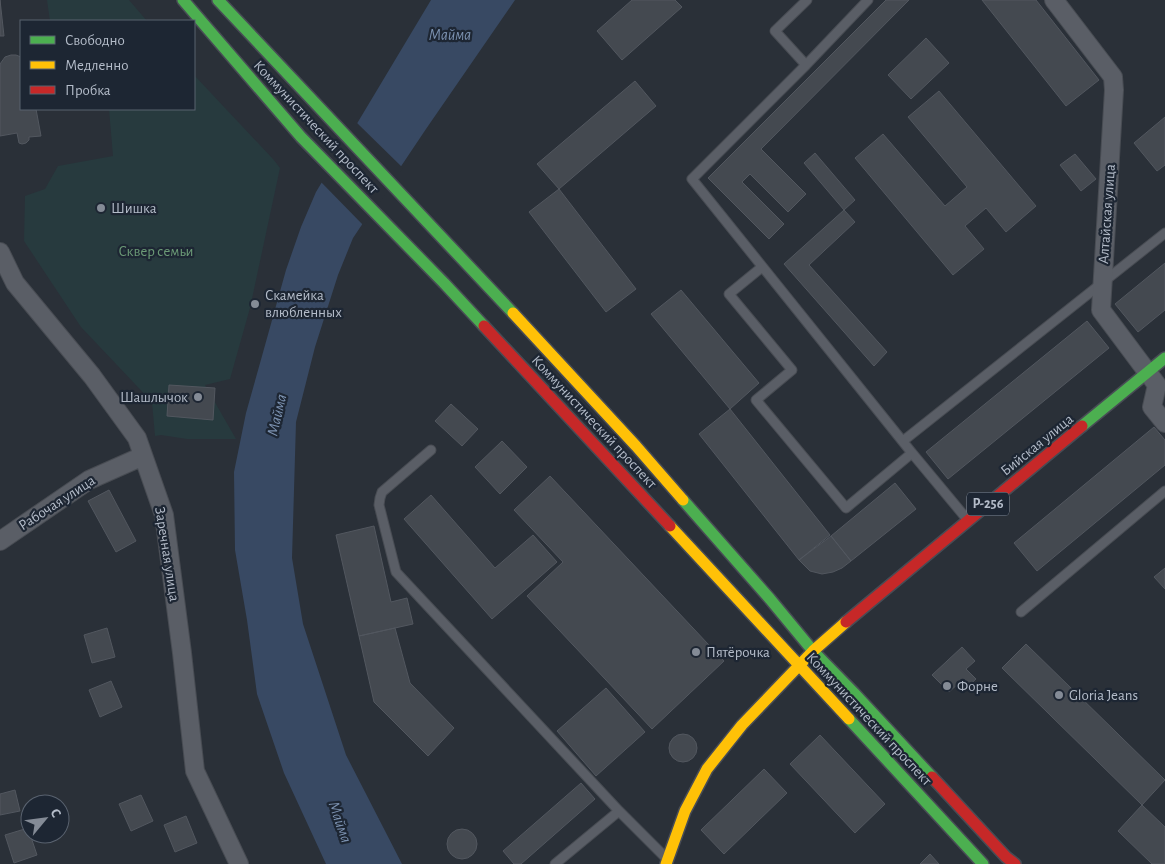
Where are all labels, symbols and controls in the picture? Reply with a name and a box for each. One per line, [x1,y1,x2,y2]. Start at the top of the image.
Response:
legend [20,20,195,110]
water label: Майма [429,27,471,43]
text: Свободно [65,33,125,48]
text: Медленно [65,58,129,73]
street label: Коммунистический проспект [251,58,382,197]
text: Пробка [65,83,111,98]
street label: Алтайская улица [1096,163,1118,265]
place label: Шишка [111,201,157,216]
marker: Шишка [95,202,107,214]
park label: Сквер семьи [118,244,194,259]
place label: Скамейка влюбленных [265,288,342,320]
marker: Скамейка влюбленных [249,298,261,310]
street label: Коммунистический проспект [529,353,660,492]
place label: Шашлычок [120,390,188,405]
marker: Шашлычок [192,391,204,403]
water label: Майма [264,392,290,437]
street label: Бийская улица [998,411,1076,479]
street label: Рабочая улица [16,473,98,533]
road number: Р-256 [967,492,1009,516]
street label: Заречная улица [152,506,182,603]
place label: Пятёрочка [706,645,770,660]
marker: Пятёрочка [690,646,702,658]
street label: Коммунистический проспект [804,650,935,789]
place label: Форне [957,679,998,694]
marker: Форне [941,680,953,692]
place label: Gloria Jeans [1069,688,1138,703]
marker: Gloria Jeans [1053,689,1065,701]
north arrow [20,794,70,844]
water label: Майма [326,799,354,845]
text: С [47,806,64,820]

